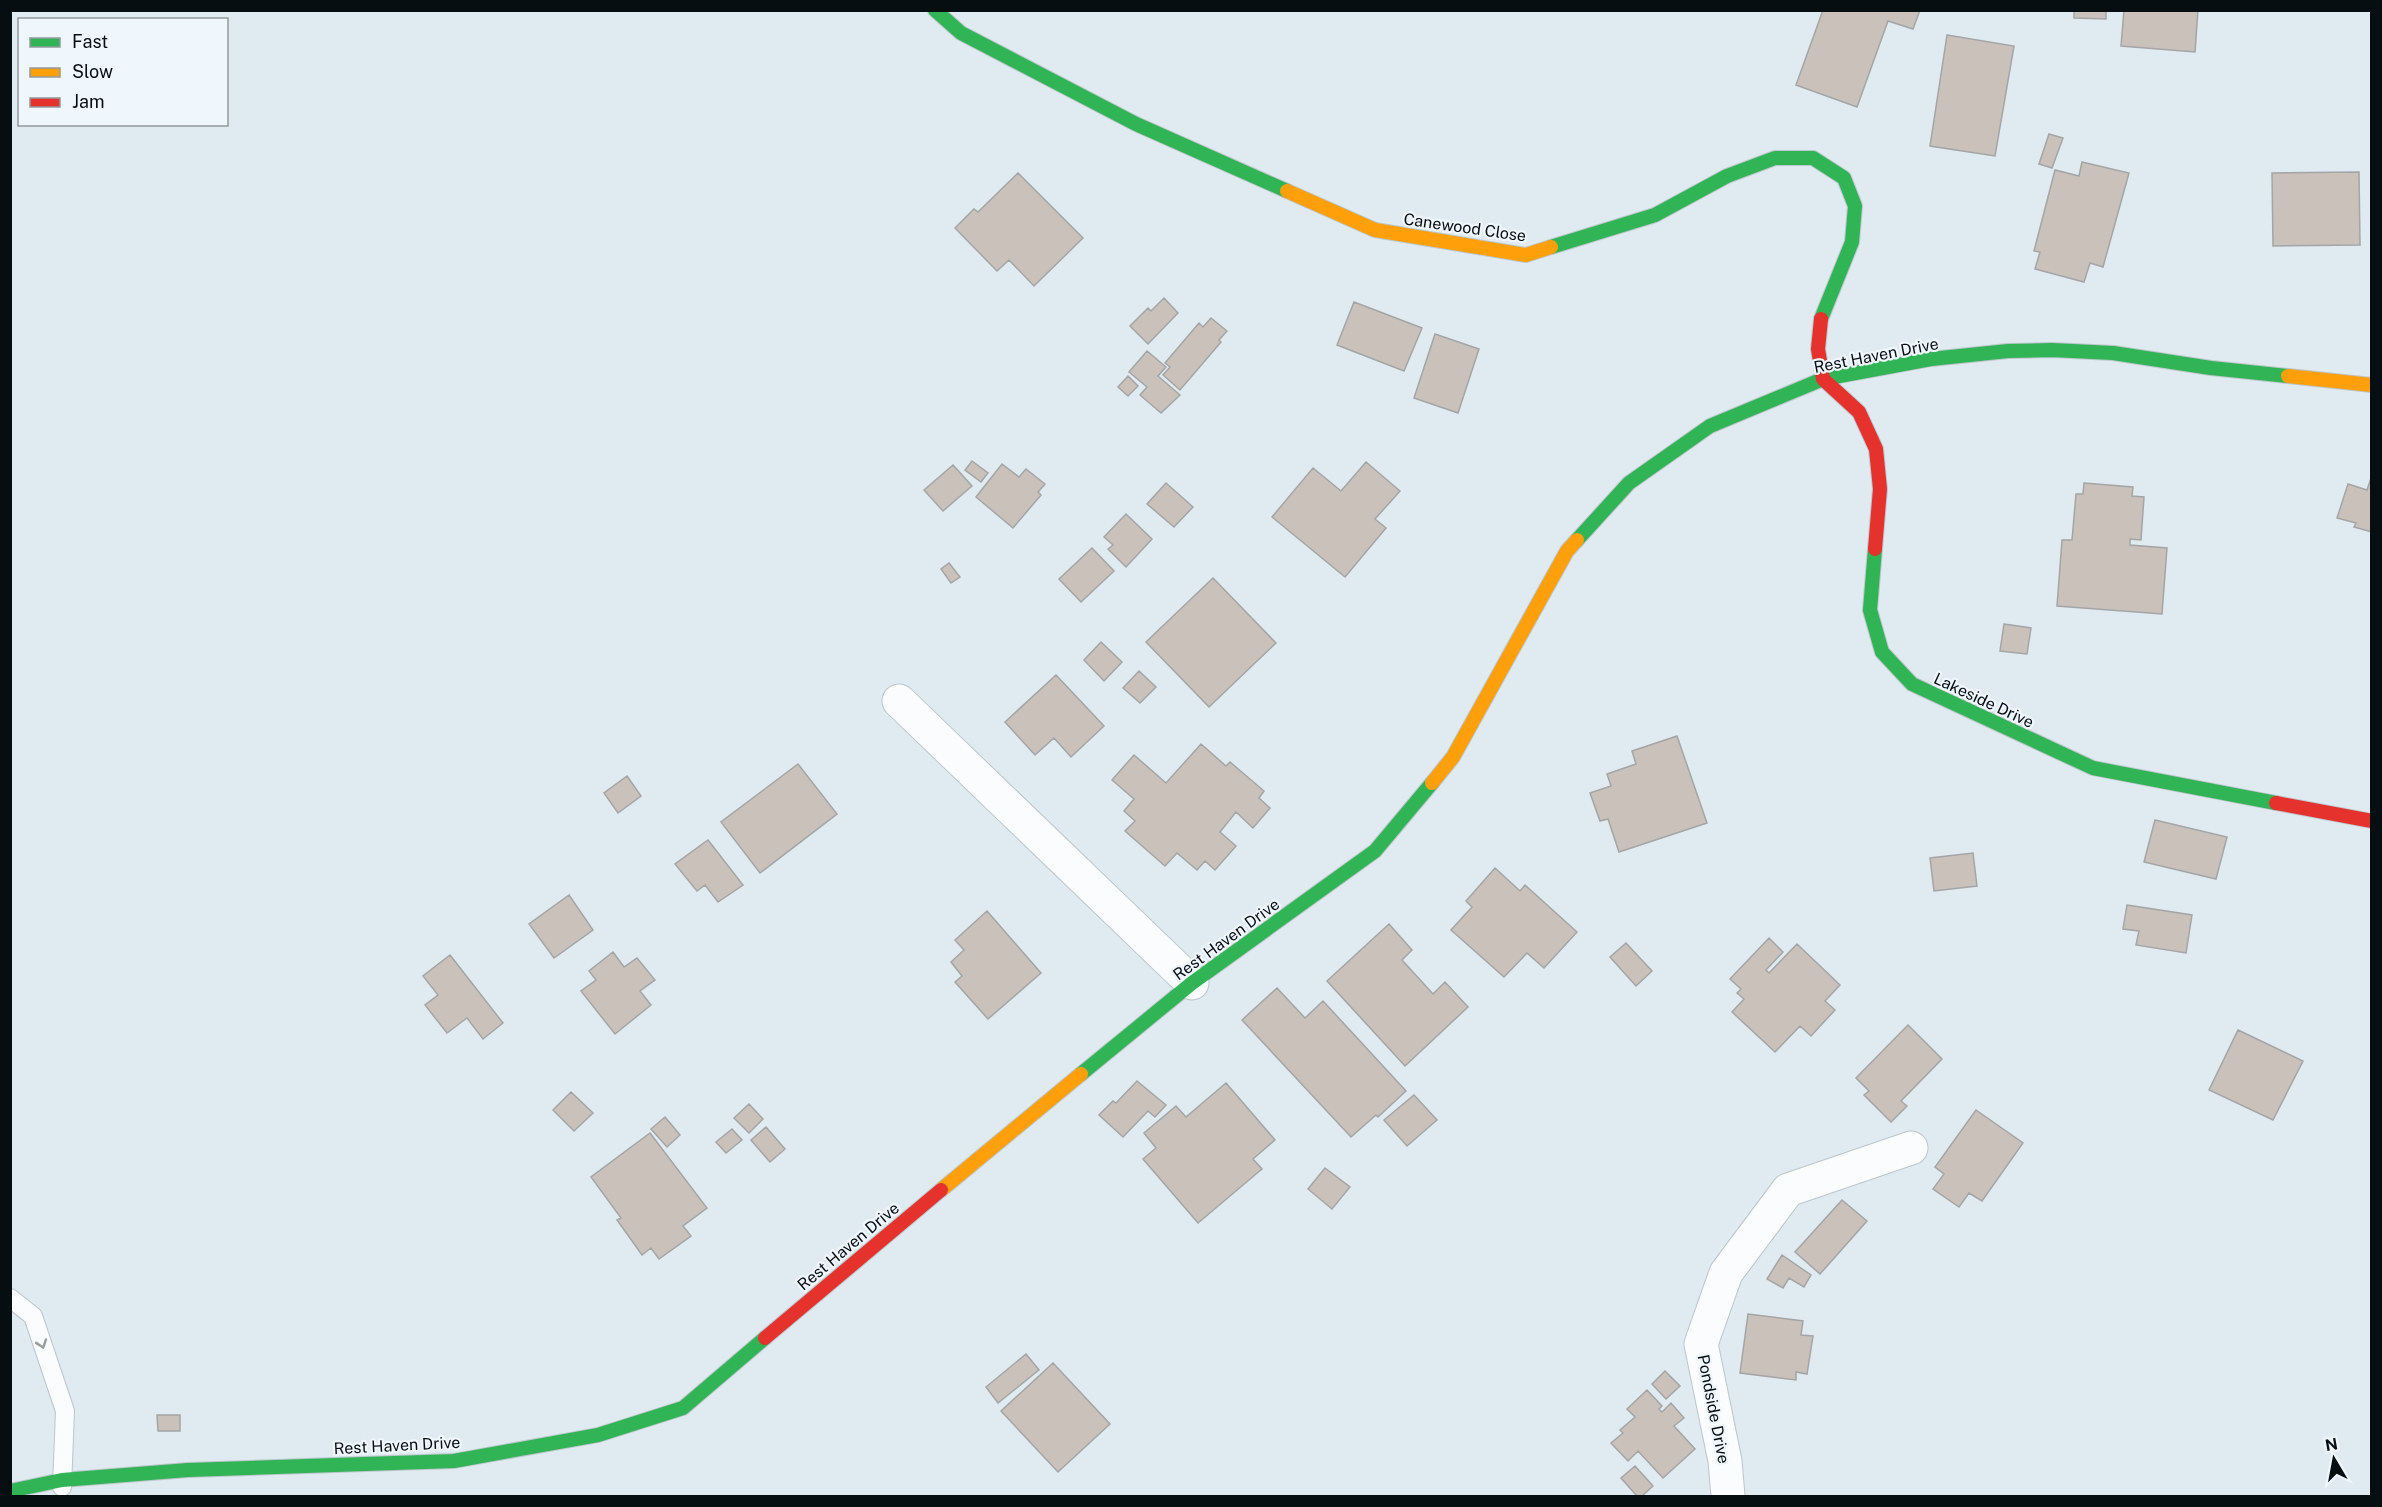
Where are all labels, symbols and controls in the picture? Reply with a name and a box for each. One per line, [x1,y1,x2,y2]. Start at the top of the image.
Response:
legend [18,18,228,126]
text: Fast [72,31,108,52]
text: Slow [72,61,113,82]
text: Jam [72,91,105,112]
street label: Canewood Close [1403,210,1527,245]
street label: Rest Haven Drive [1812,334,1940,377]
street label: Lakeside Drive [1931,669,2037,732]
street label: Rest Haven Drive [1169,894,1283,984]
street label: Rest Haven Drive [794,1198,903,1294]
one-way arrow [35,1338,48,1349]
street label: Pondside Drive [1694,1353,1733,1465]
north arrow [2304,1429,2364,1489]
street label: Rest Haven Drive [333,1433,461,1458]
text: N [2324,1434,2339,1455]

